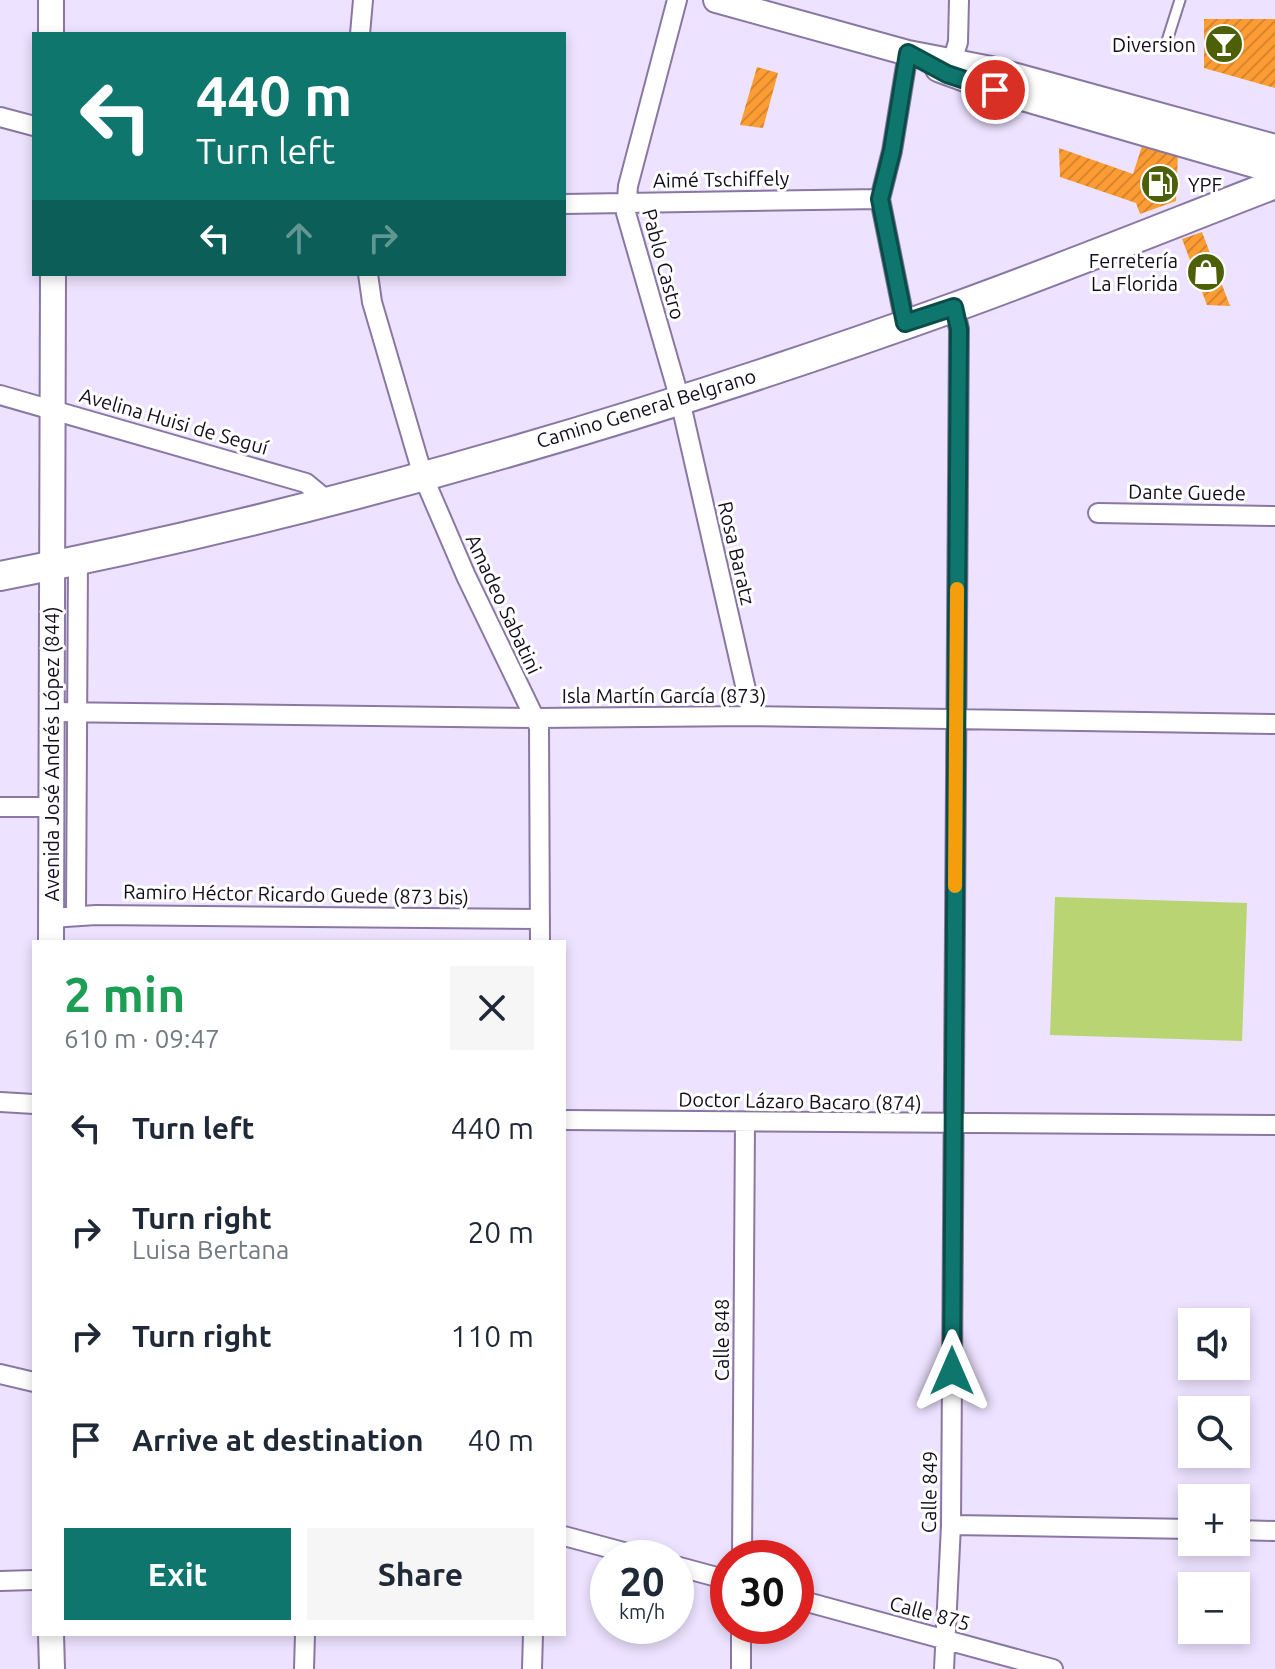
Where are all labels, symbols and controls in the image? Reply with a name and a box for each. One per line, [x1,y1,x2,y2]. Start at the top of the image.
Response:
bar icon: Diversion [1203,23,1245,65]
place label: Diversion [1112,33,1196,56]
pin [961,56,1029,124]
icon: left [64,64,168,168]
text: 440 m [196,64,352,127]
icon: arrive [973,68,1017,112]
text: Turn left [196,130,335,171]
fuel station icon: YPF [1139,163,1181,205]
street label: Aimé Tschiffely [653,166,790,192]
place label: YPF [1188,173,1222,196]
street label: Pablo Castro [638,206,690,322]
icon: left [193,216,237,260]
icon: ahead [277,216,321,260]
icon: right [361,216,405,260]
place label: Ferretería La Florida [1089,249,1178,295]
shop icon: Ferretería La Florida [1185,251,1227,293]
street label: Camino General Belgrano [533,364,759,452]
street label: Avelina Huisi de Seguí [77,383,272,459]
street label: Dante Guede [1128,479,1246,505]
street label: Rosa Baratz [714,499,760,607]
street label: Amadeo Sabatini [462,531,546,677]
street label: Avenida José Andrés López (844) [40,607,63,902]
street label: Isla Martín García (873) [562,684,766,707]
street label: Ramiro Héctor Ricardo Guede (873 bis) [123,879,469,909]
button: close [450,966,534,1050]
text: 2 min [64,967,185,1021]
text: 610 m · 09:47 [64,1024,220,1053]
street label: Doctor Lázaro Bacaro (874) [678,1087,922,1115]
icon: left [64,1106,108,1150]
text: Turn left [132,1111,254,1145]
text: 440 m [450,1111,534,1145]
text: Turn right [132,1201,272,1235]
icon: right [64,1210,108,1254]
text: 20 m [467,1215,534,1249]
text: Luisa Bertana [132,1235,289,1264]
street label: Calle 848 [710,1299,733,1381]
map controls [1178,1308,1250,1644]
button: sound [1178,1308,1250,1380]
icon: right [64,1314,108,1358]
text: Turn right [132,1319,272,1353]
text: 110 m [450,1319,534,1353]
position arrow [910,1329,994,1413]
button: search [1178,1396,1250,1468]
icon: arrive [64,1418,108,1462]
text: Arrive at destination [132,1423,424,1457]
text: 40 m [467,1423,534,1457]
street label: Calle 849 [917,1451,941,1533]
button: + [1178,1484,1250,1556]
button: Exit [64,1528,291,1620]
button: Share [307,1528,534,1620]
speed limit sign: 30 [710,1540,814,1644]
text: 20 [619,1559,665,1604]
button: − [1178,1572,1250,1644]
street label: Calle 875 [887,1591,973,1635]
text: km/h [619,1600,665,1623]

